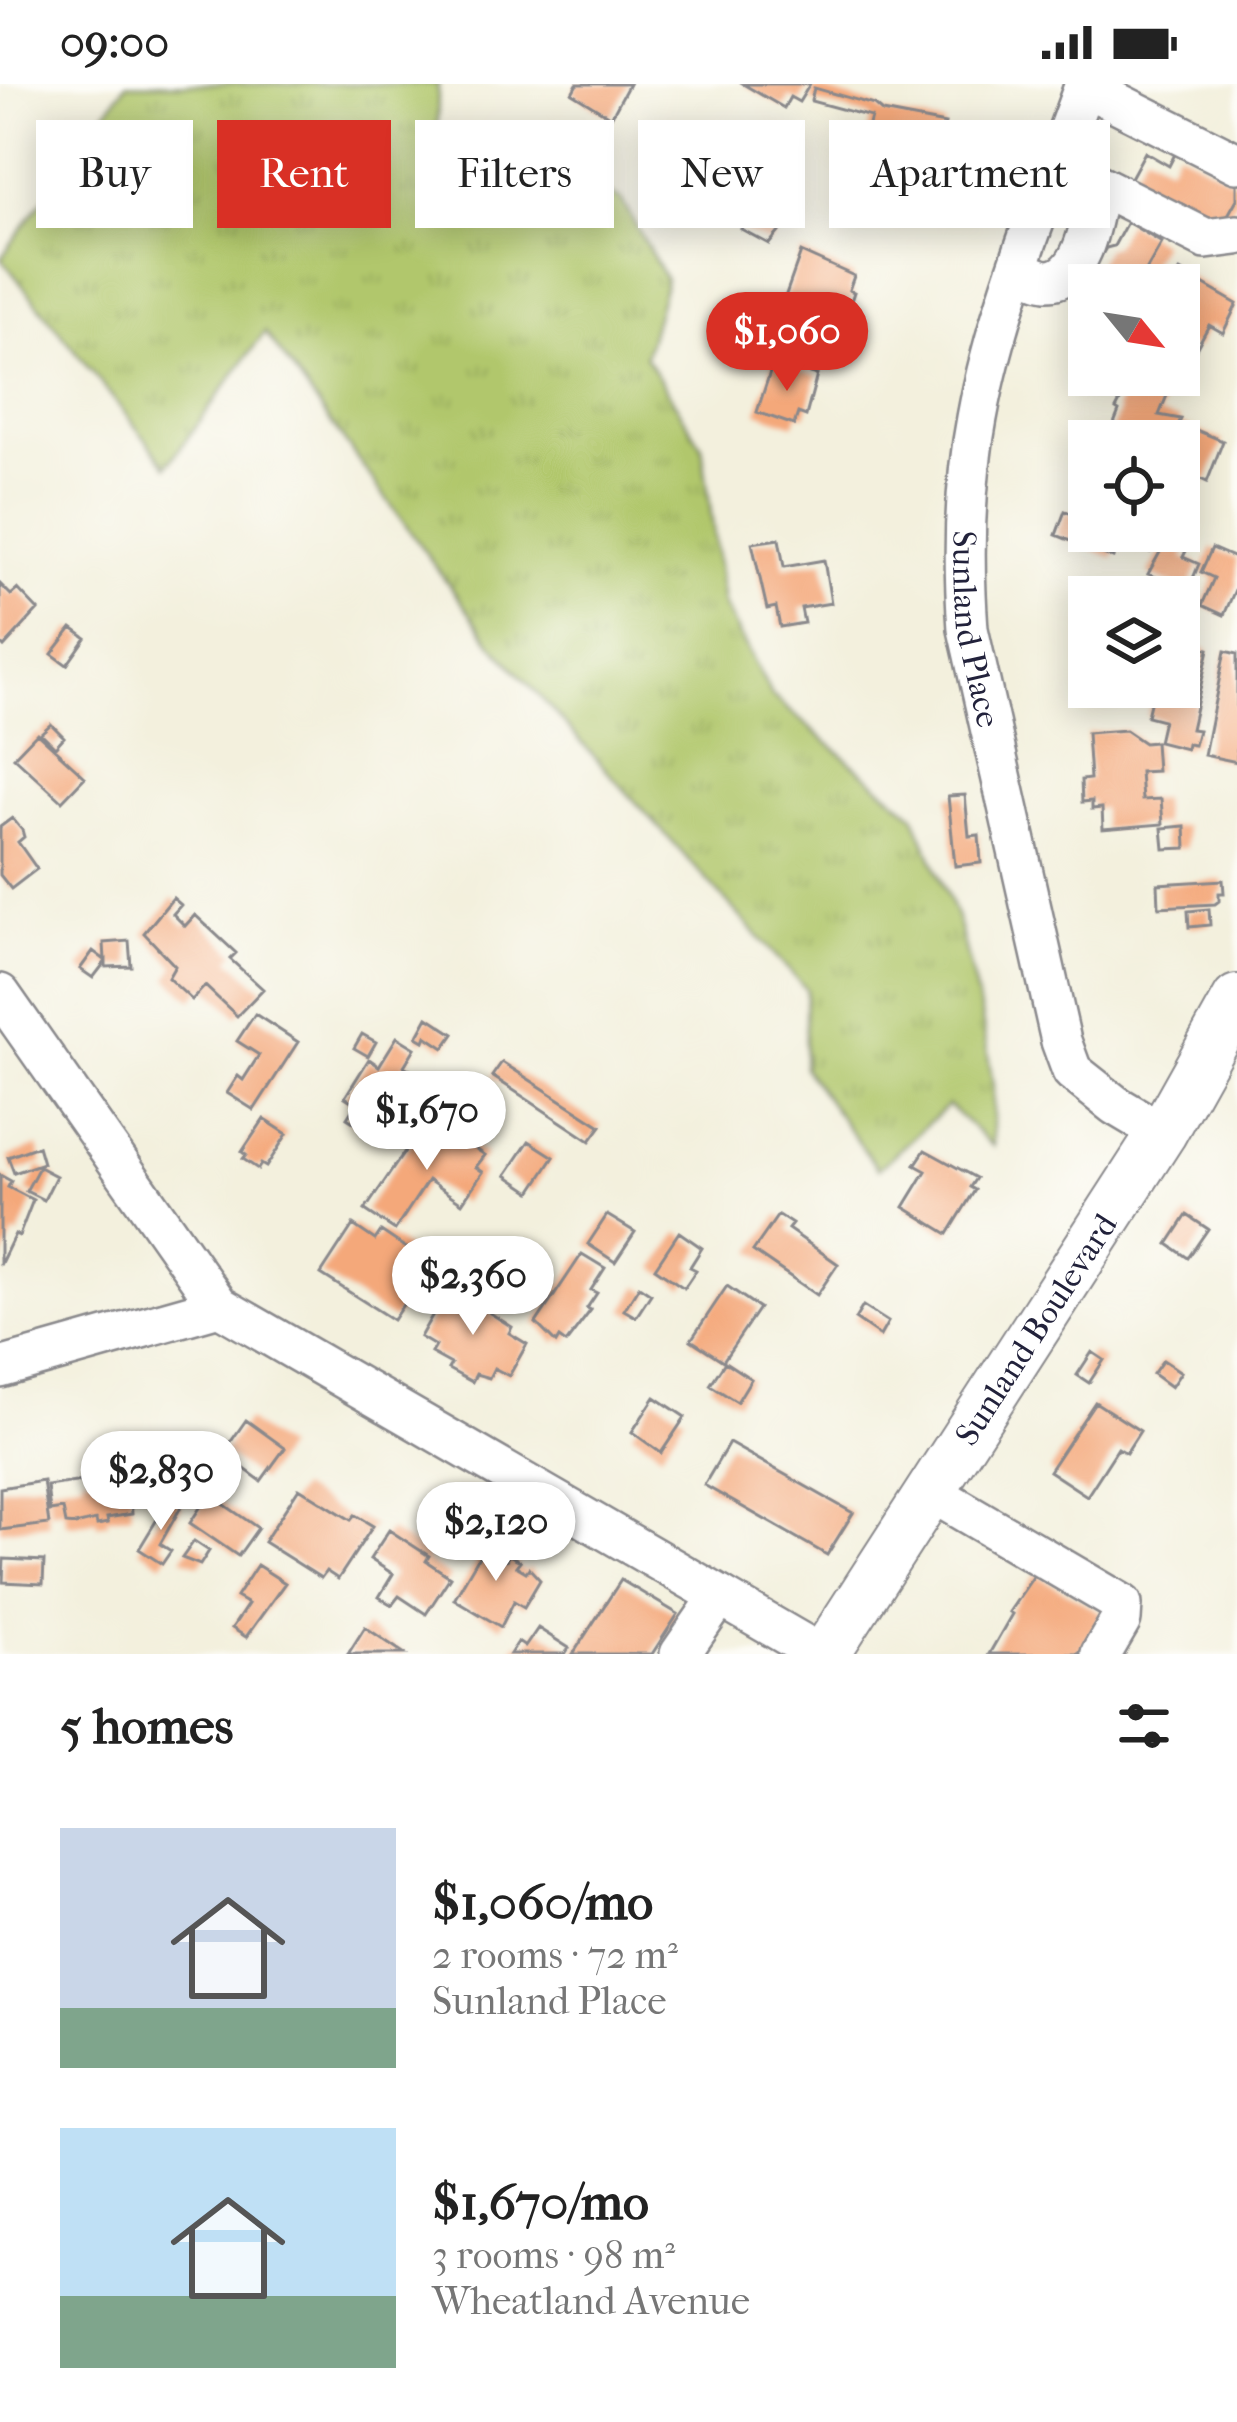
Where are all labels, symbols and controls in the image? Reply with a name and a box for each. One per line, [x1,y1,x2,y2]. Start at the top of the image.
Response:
text: 09:00 [60,16,169,69]
chip: Buy [36,120,193,228]
chip: Rent [217,120,391,228]
chip: Filters [415,120,614,228]
chip: New [638,120,805,228]
chip: Apartment [829,120,1110,228]
north arrow [1068,264,1200,396]
map controls [1068,264,1200,708]
pin: $1,060 [689,292,885,394]
text: $1,060 [733,308,841,354]
button: locate [1068,420,1200,552]
street label: Sunland Place [944,530,1008,731]
button: layers [1068,576,1200,708]
pin: $1,670 [329,1071,525,1173]
text: $1,670 [375,1087,479,1133]
street label: Sunland Boulevard [947,1206,1126,1453]
pin: $2,360 [375,1236,571,1338]
text: $2,360 [419,1252,527,1298]
pin: $2,830 [63,1431,259,1533]
text: $2,830 [108,1447,214,1493]
pin: $2,120 [398,1482,594,1584]
text: $2,120 [443,1498,549,1544]
icon: filters [1111,1693,1177,1759]
text: 5 homes [60,1696,233,1756]
text: $1,060/mo [432,1872,653,1932]
icon: home [156,1876,300,2020]
text: 2 rooms · 72 m² [432,1932,678,1978]
text: Sunland Place [432,1978,666,2024]
text: $1,670/mo [432,2172,649,2232]
icon: home [156,2176,300,2320]
text: 3 rooms · 98 m² [432,2232,675,2278]
text: Wheatland Avenue [432,2278,750,2324]

